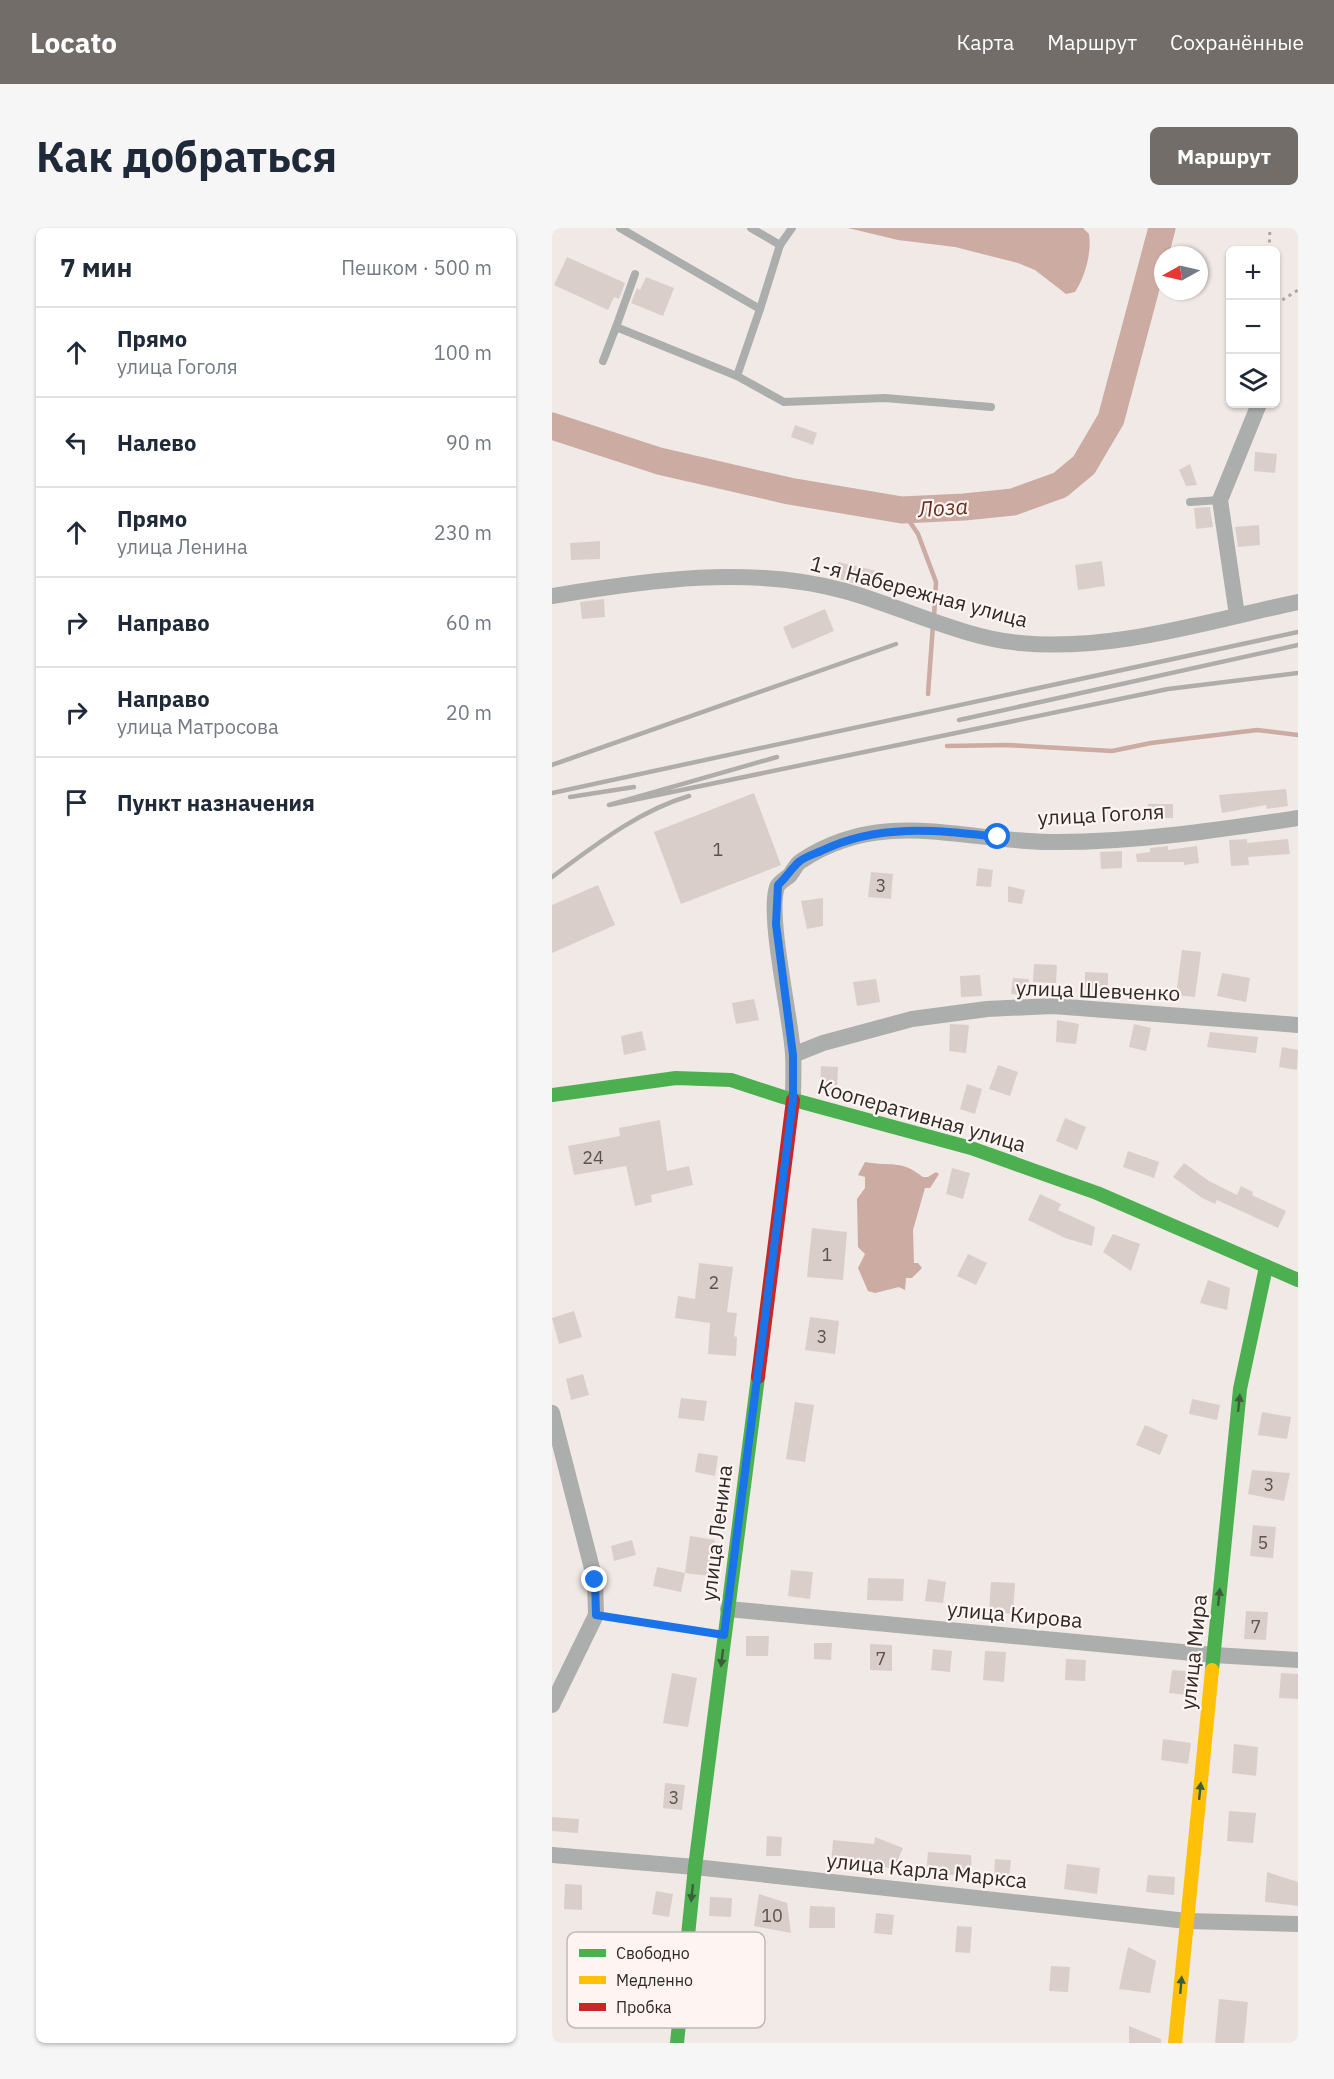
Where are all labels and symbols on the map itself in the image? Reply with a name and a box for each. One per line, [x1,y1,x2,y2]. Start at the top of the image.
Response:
north arrow [1154,246,1208,300]
water label: Лоза [916,491,969,523]
street label: 1-я Набережная улица [807,548,1031,634]
street label: улица Гоголя [1037,797,1165,831]
route start [984,823,1010,849]
house number: 1 [713,838,723,861]
house number: 3 [876,874,886,897]
street label: улица Шевченко [1015,973,1181,1007]
street label: Кооперативная улица [815,1072,1029,1158]
house number: 24 [582,1146,604,1169]
house number: 1 [822,1243,832,1266]
house number: 2 [709,1271,719,1294]
house number: 3 [817,1325,827,1348]
one-way arrow [1234,1393,1244,1412]
street label: улица Ленина [694,1463,738,1603]
house number: 3 [1264,1473,1274,1496]
house number: 5 [1258,1531,1268,1554]
route end [581,1566,607,1592]
one-way arrow [1214,1587,1224,1606]
street label: улица Мира [1173,1593,1213,1711]
street label: улица Кирова [946,1594,1084,1634]
house number: 7 [1251,1615,1261,1638]
house number: 7 [876,1647,886,1670]
one-way arrow [717,1648,726,1667]
one-way arrow [1195,1781,1205,1800]
house number: 3 [669,1786,679,1809]
street label: улица Карла Маркса [825,1846,1029,1894]
one-way arrow [688,1884,697,1903]
house number: 10 [761,1904,783,1927]
legend [567,1932,765,2028]
text: Свободно [616,1943,690,1963]
text: Медленно [616,1970,693,1990]
one-way arrow [1176,1975,1186,1994]
text: Пробка [616,1997,672,2017]

